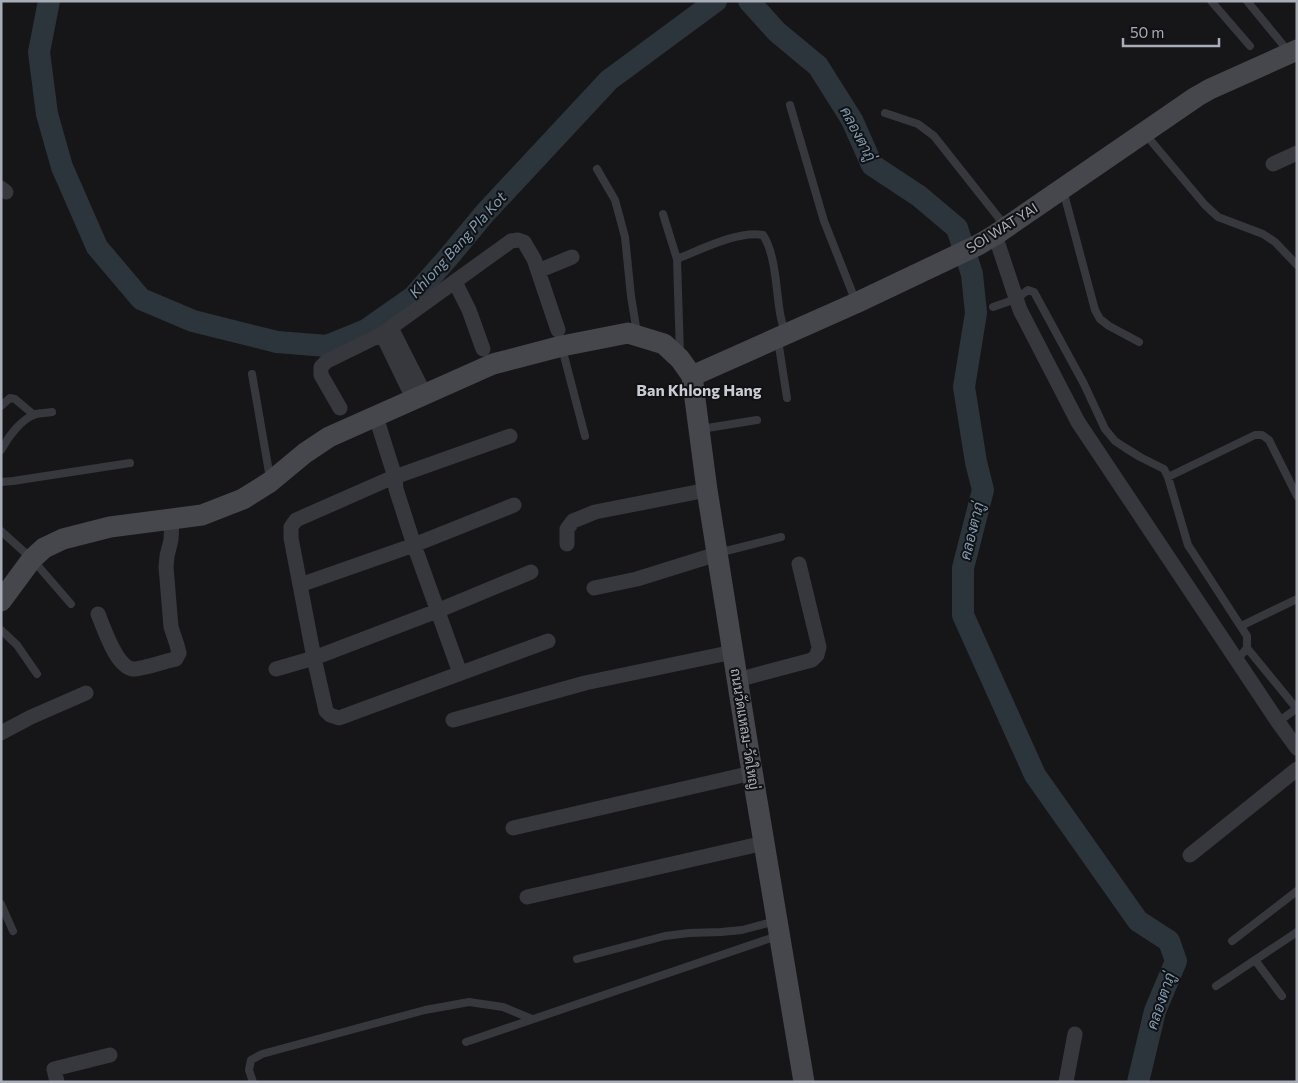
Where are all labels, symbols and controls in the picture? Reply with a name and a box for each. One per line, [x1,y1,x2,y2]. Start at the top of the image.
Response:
scale bar [1123,15,1219,47]
text: 50 m [1130,23,1164,41]
water label: คลองตาภู่ [835,103,881,165]
water label: Khlong Bang Pla Kot [405,187,510,301]
street label: SOI WAT YAI [963,199,1041,256]
district label: Ban Khlong Hang [636,380,762,399]
water label: คลองตาภู่ [955,499,989,562]
street label: ถนนวัดแหลม-วัดใหญ่ [727,667,763,791]
water label: คลองตาภู่ [1142,969,1180,1032]

